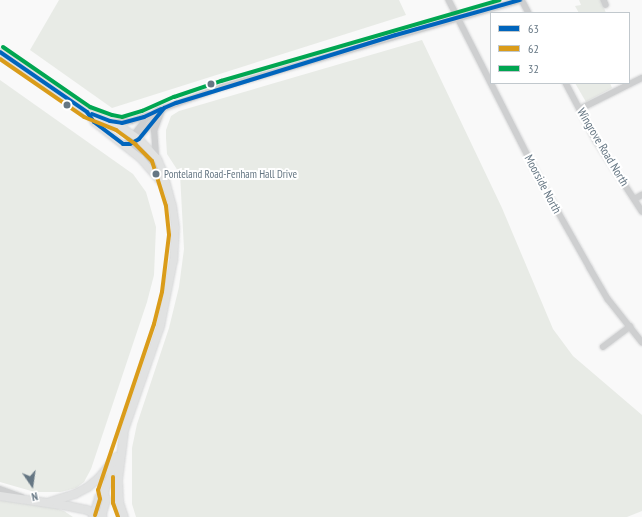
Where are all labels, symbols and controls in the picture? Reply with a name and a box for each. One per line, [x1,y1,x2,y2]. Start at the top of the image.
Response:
legend [490,12,630,84]
text: 63 [528,21,539,36]
text: 62 [528,41,539,56]
text: 32 [528,61,539,76]
unlabelled marker [206,79,216,89]
unlabelled marker [62,100,72,110]
street label: Wingrove Road North [574,105,632,189]
street label: Moorside North [522,152,564,216]
place label: Ponteland Road-Fenham Hall Drive [164,167,297,181]
marker: Ponteland Road-Fenham Hall Drive [151,169,161,179]
north arrow [12,465,52,505]
text: N [30,489,39,504]

